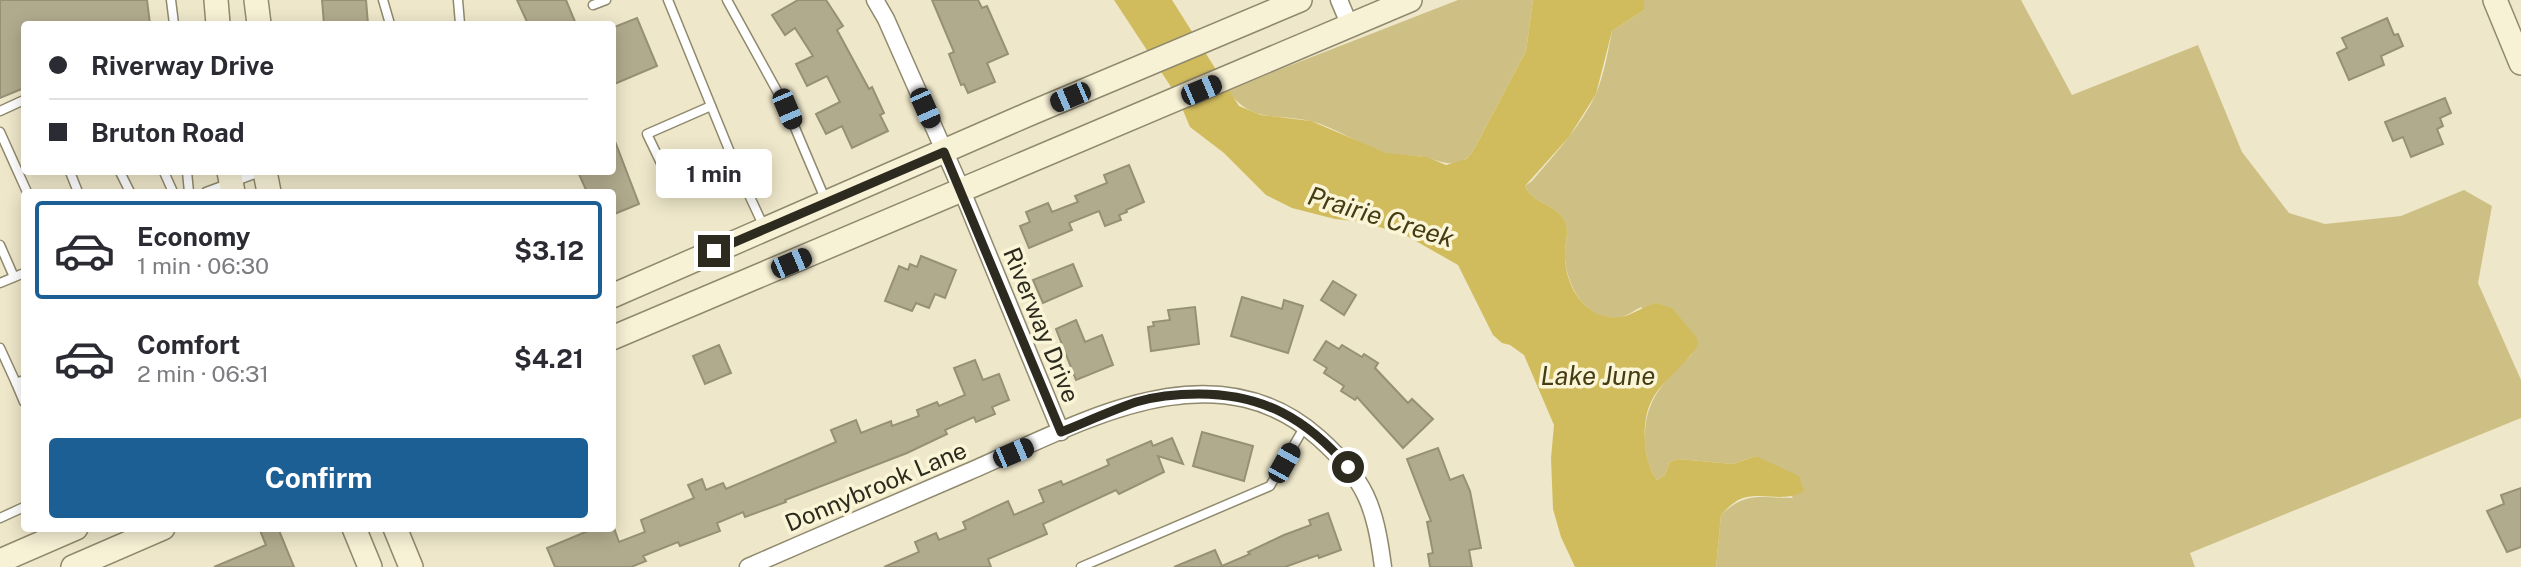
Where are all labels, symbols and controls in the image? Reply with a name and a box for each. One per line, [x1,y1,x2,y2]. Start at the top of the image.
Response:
text: Riverway Drive [91,50,274,81]
car [1178,72,1225,108]
car [1047,79,1094,115]
car [907,85,944,131]
car [770,86,805,132]
text: Bruton Road [91,117,245,148]
callout: 1 min [656,149,772,198]
text: 1 min [686,160,742,187]
water label: Prairie Creek [1304,180,1458,253]
icon: car [53,219,116,282]
text: Economy [137,221,250,252]
text: $3.12 [514,235,584,266]
route end [698,235,730,267]
street label: Riverway Drive [998,243,1086,406]
car [768,245,815,281]
text: 1 min · 06:30 [137,252,269,279]
icon: car [53,327,116,390]
text: Comfort [137,329,240,360]
text: $4.21 [514,343,584,374]
text: 2 min · 06:31 [137,360,269,387]
water label: Lake June [1541,360,1655,391]
street label: Donnybrook Lane [781,435,971,537]
car [990,435,1037,471]
button: Confirm [49,438,588,518]
car [1265,440,1304,486]
route start [1332,451,1364,483]

